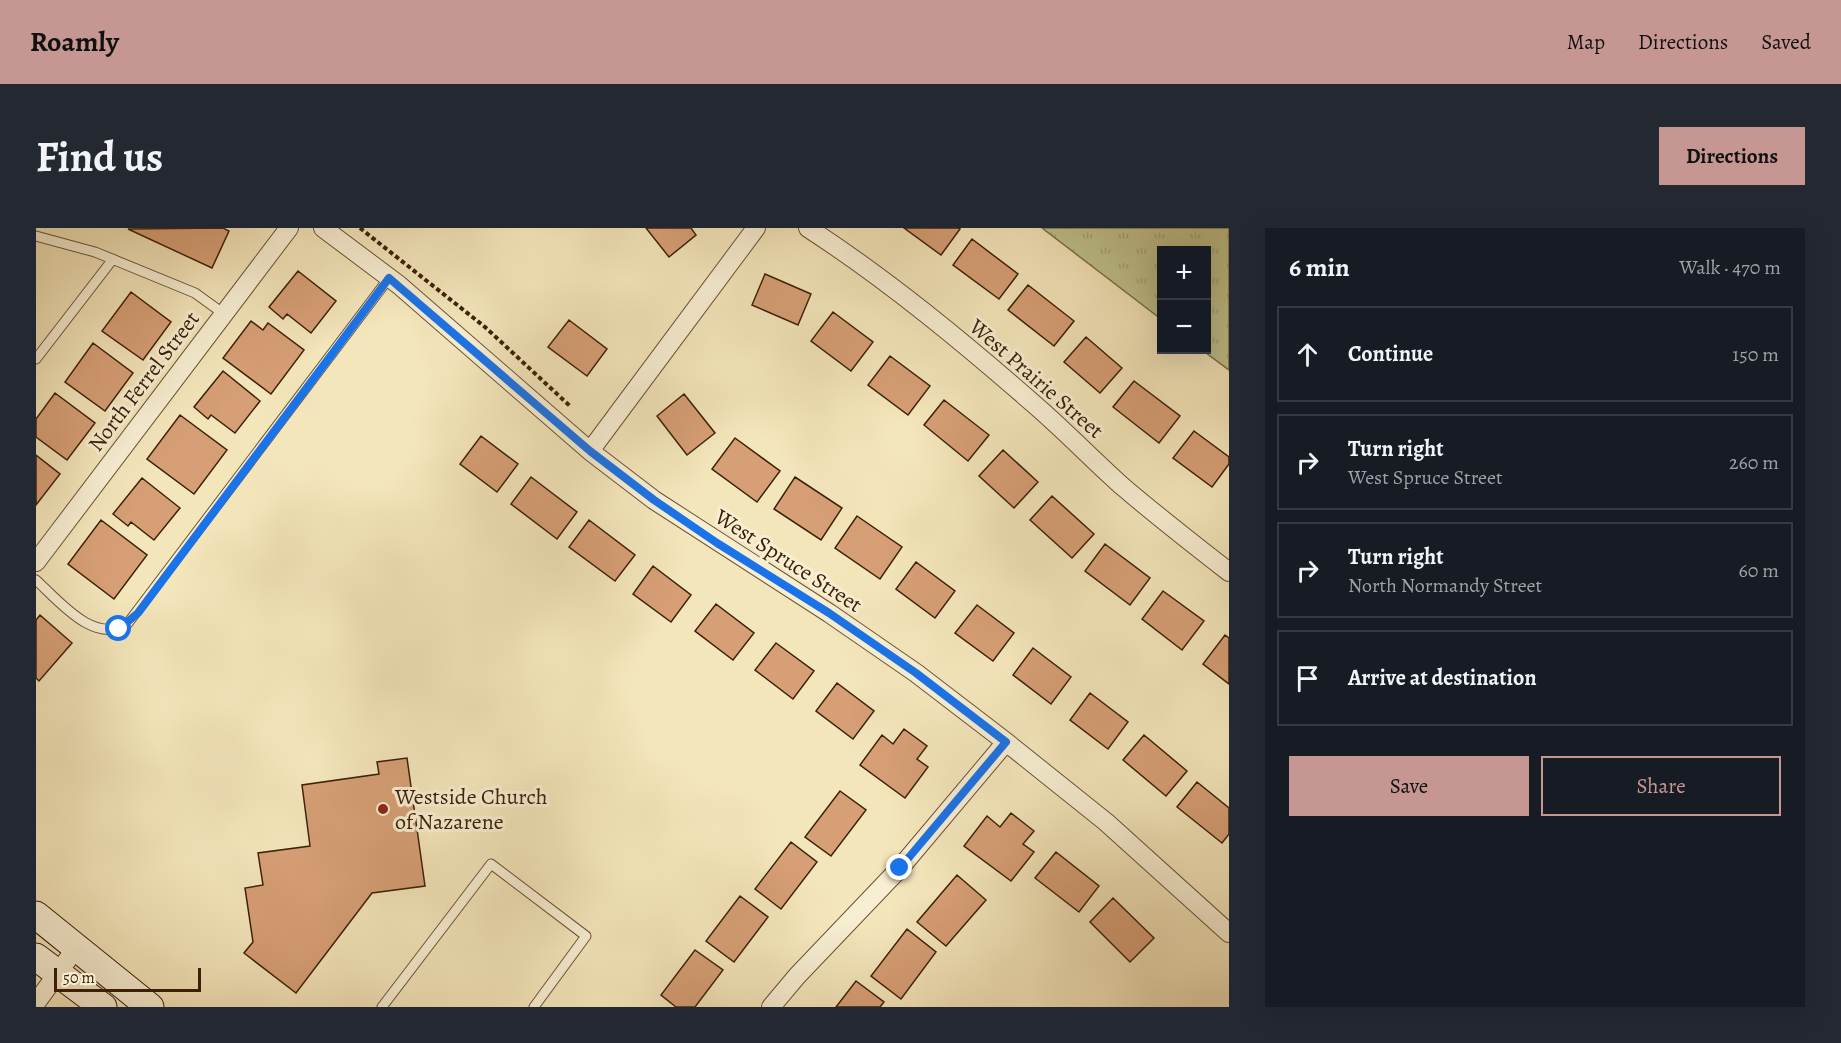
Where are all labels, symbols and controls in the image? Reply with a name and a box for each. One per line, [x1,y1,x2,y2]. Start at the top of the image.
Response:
text: Roamly [30,23,119,61]
text: Map [1567,28,1605,56]
text: Directions [1638,28,1728,56]
text: Saved [1761,28,1811,56]
button: Directions [1659,127,1805,185]
text: Find us [36,128,163,185]
map controls [1157,246,1211,354]
button: + [1157,246,1211,300]
text: 6 min [1289,250,1350,285]
text: Walk · 470 m [1679,254,1781,281]
button: − [1157,300,1211,354]
street label: North Ferrel Street [81,305,207,458]
street label: West Prairie Street [962,311,1110,445]
icon: ahead [1291,338,1324,371]
text: Continue [1348,339,1433,369]
text: 150 m [1732,341,1779,368]
text: Turn right [1348,434,1444,464]
icon: right [1291,446,1324,479]
text: 260 m [1729,449,1779,476]
text: West Spruce Street [1348,464,1503,491]
street label: West Spruce Street [708,501,868,620]
text: Turn right [1348,542,1444,572]
icon: right [1291,554,1324,587]
text: 60 m [1739,557,1779,584]
text: North Normandy Street [1348,572,1542,599]
route start [105,615,131,641]
icon: arrive [1291,662,1324,695]
text: Arrive at destination [1348,663,1537,693]
button: Save [1289,756,1529,816]
button: Share [1541,756,1781,816]
place label: Westside Church of Nazarene [394,782,548,837]
marker: Westside Church of Nazarene [376,802,390,816]
route end [886,854,912,880]
scale bar [54,965,201,992]
text: 50 m [63,967,95,989]

